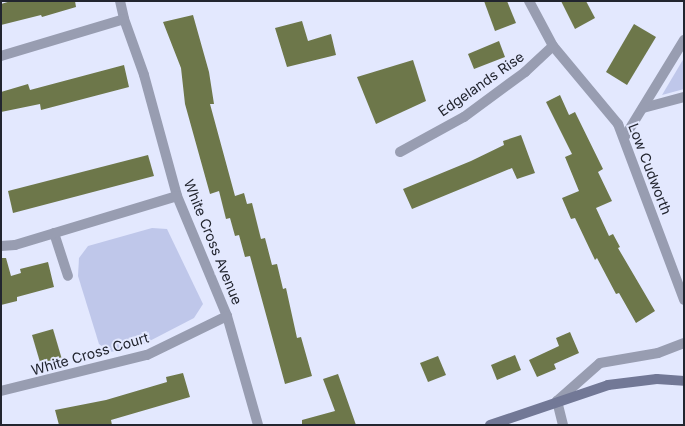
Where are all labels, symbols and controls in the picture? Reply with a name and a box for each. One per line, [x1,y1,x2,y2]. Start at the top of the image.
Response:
street label: Edgelands Rise [435,48,527,120]
street label: Low Cudworth [625,121,675,217]
street label: White Cross Avenue [180,177,246,307]
street label: White Cross Court [29,329,151,379]

